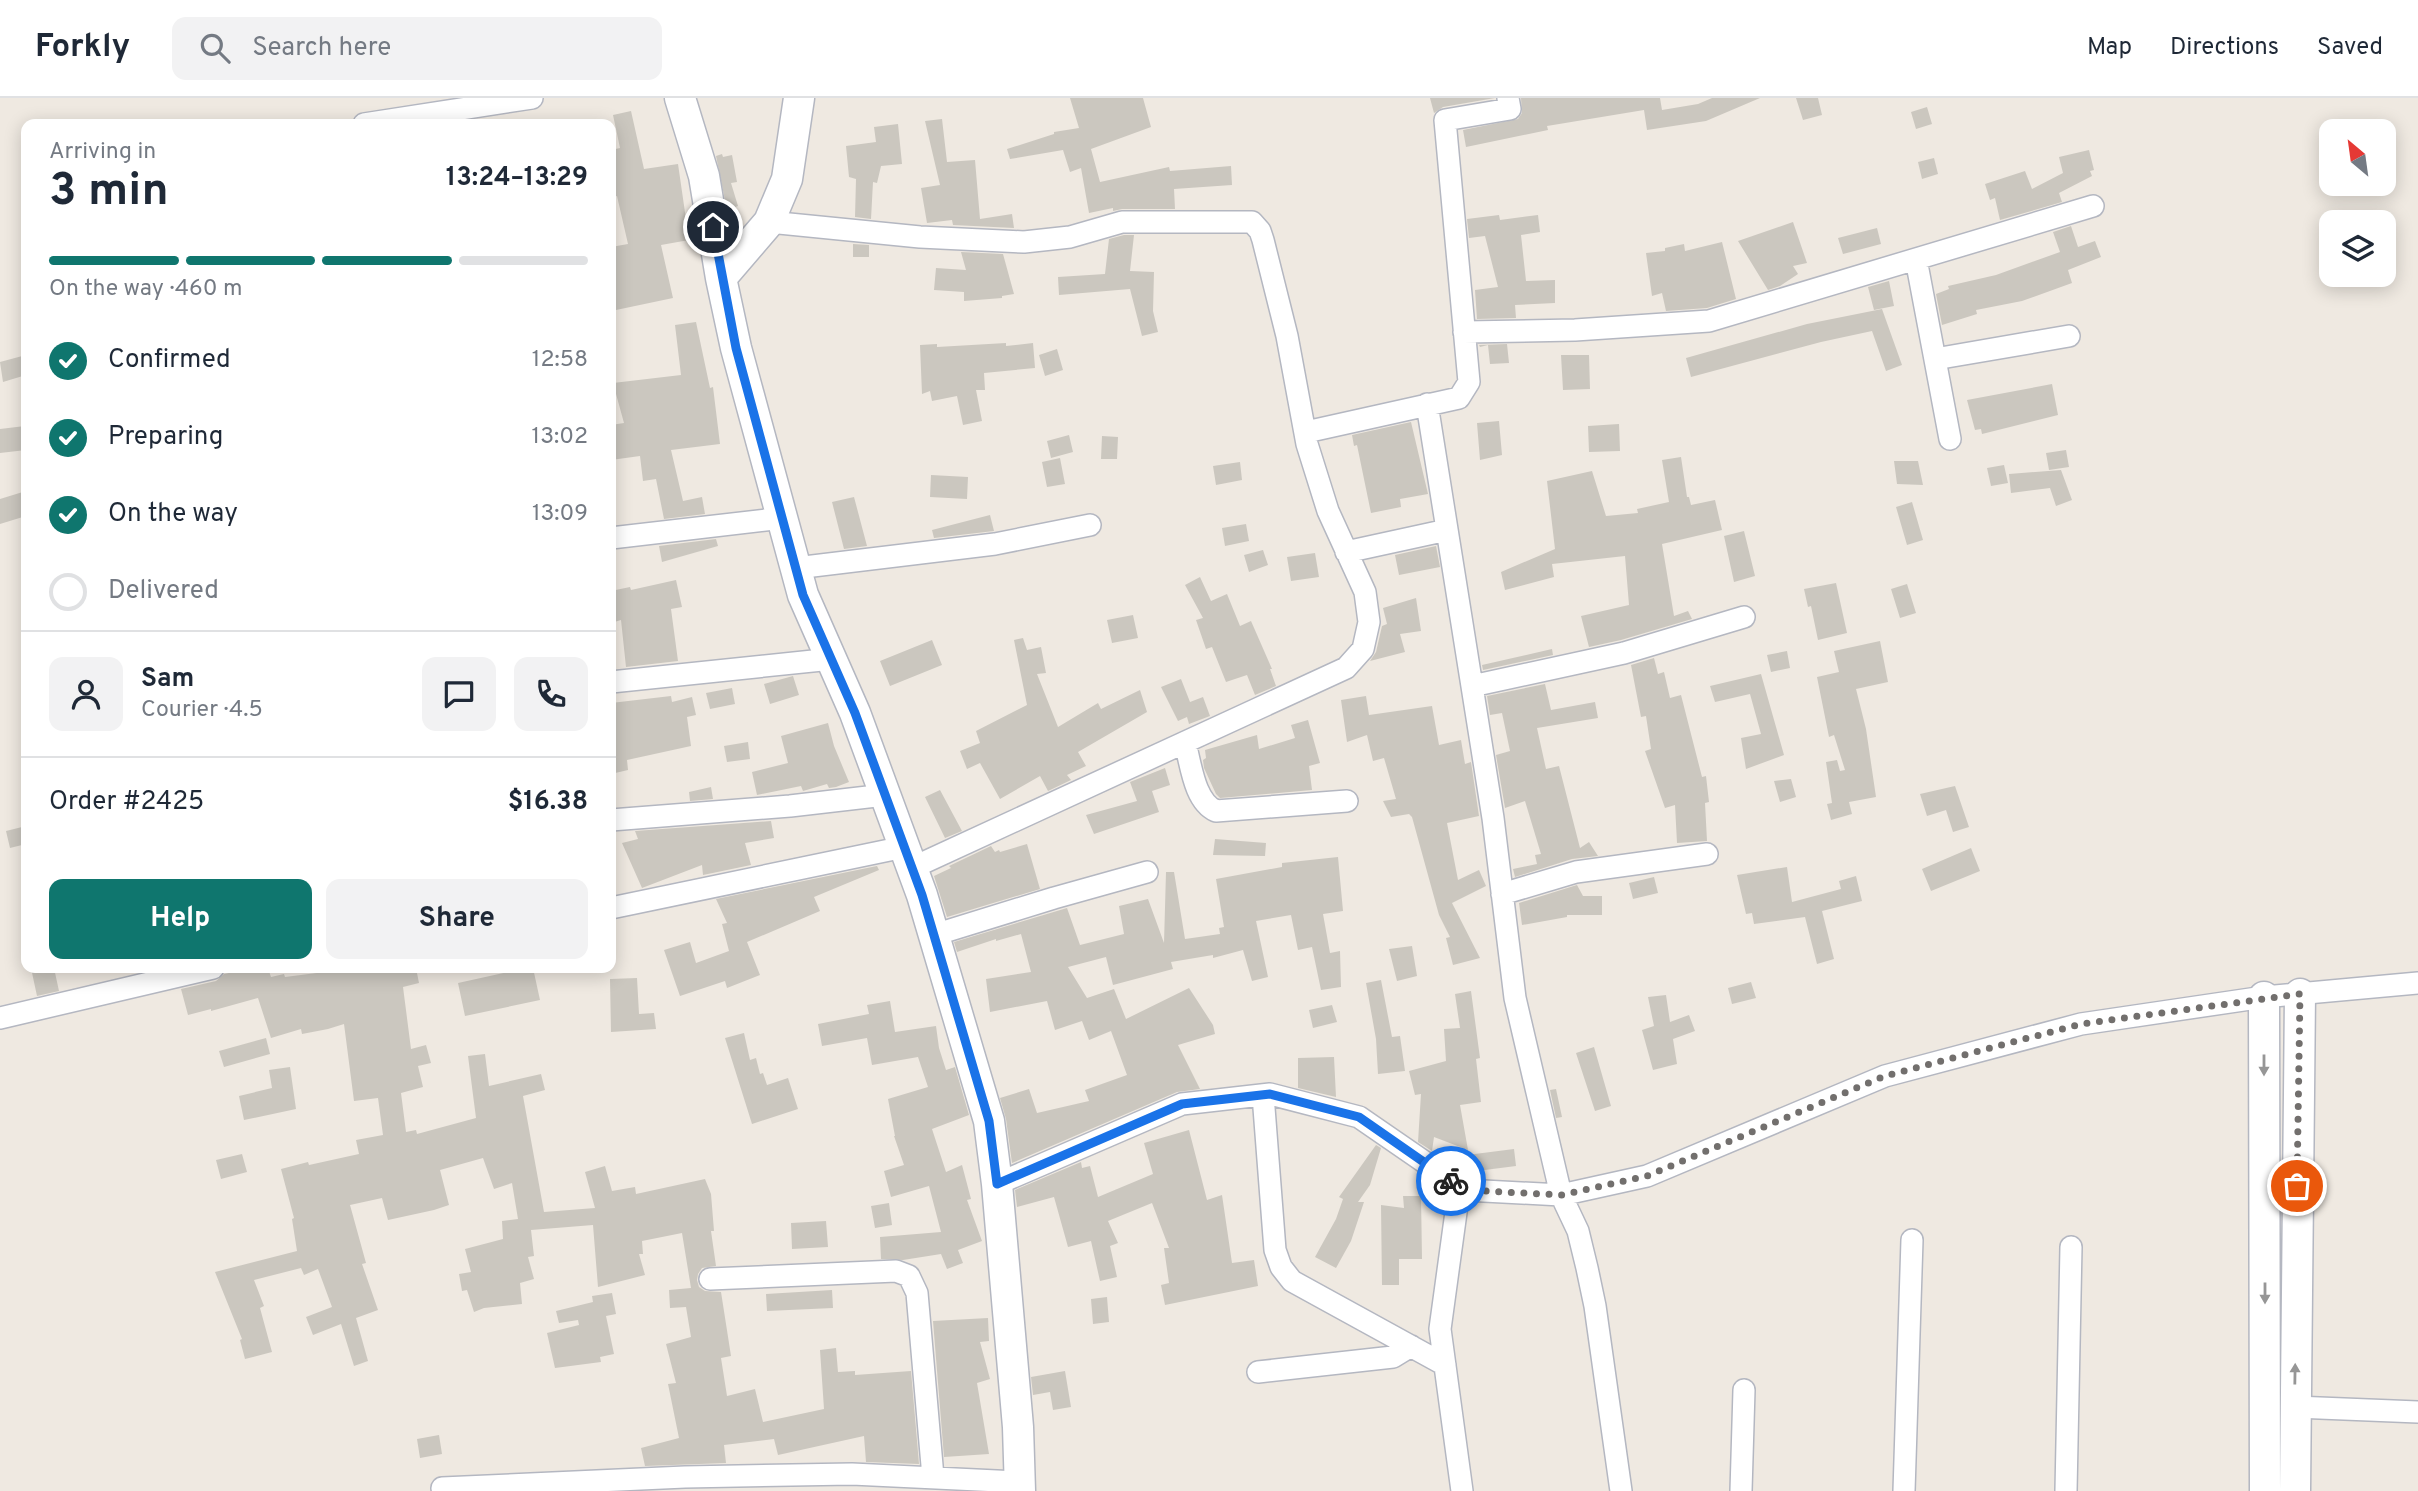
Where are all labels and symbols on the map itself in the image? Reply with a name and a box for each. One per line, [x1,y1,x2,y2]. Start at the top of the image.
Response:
north arrow [2319,119,2396,196]
pin [683,197,743,257]
one-way arrow [2258,1055,2270,1077]
courier [1416,1146,1486,1216]
pin [2267,1156,2327,1216]
one-way arrow [2259,1282,2271,1304]
one-way arrow [2289,1363,2301,1385]

